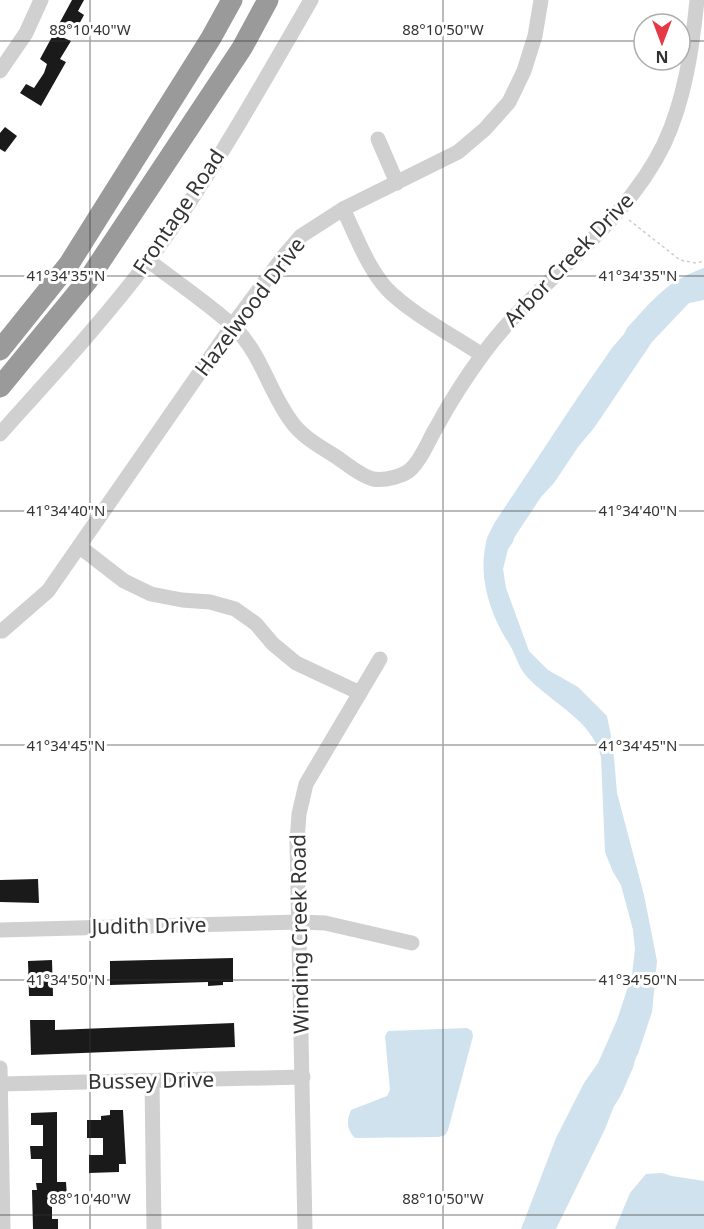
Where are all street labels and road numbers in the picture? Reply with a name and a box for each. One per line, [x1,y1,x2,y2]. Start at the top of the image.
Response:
street label: Frontage Road [126,144,230,279]
street label: Arbor Creek Drive [497,186,639,332]
street label: Hazelwood Drive [188,231,311,381]
street label: Winding Creek Road [283,834,315,1034]
street label: Judith Drive [89,910,207,940]
street label: Bussey Drive [88,1065,214,1095]

